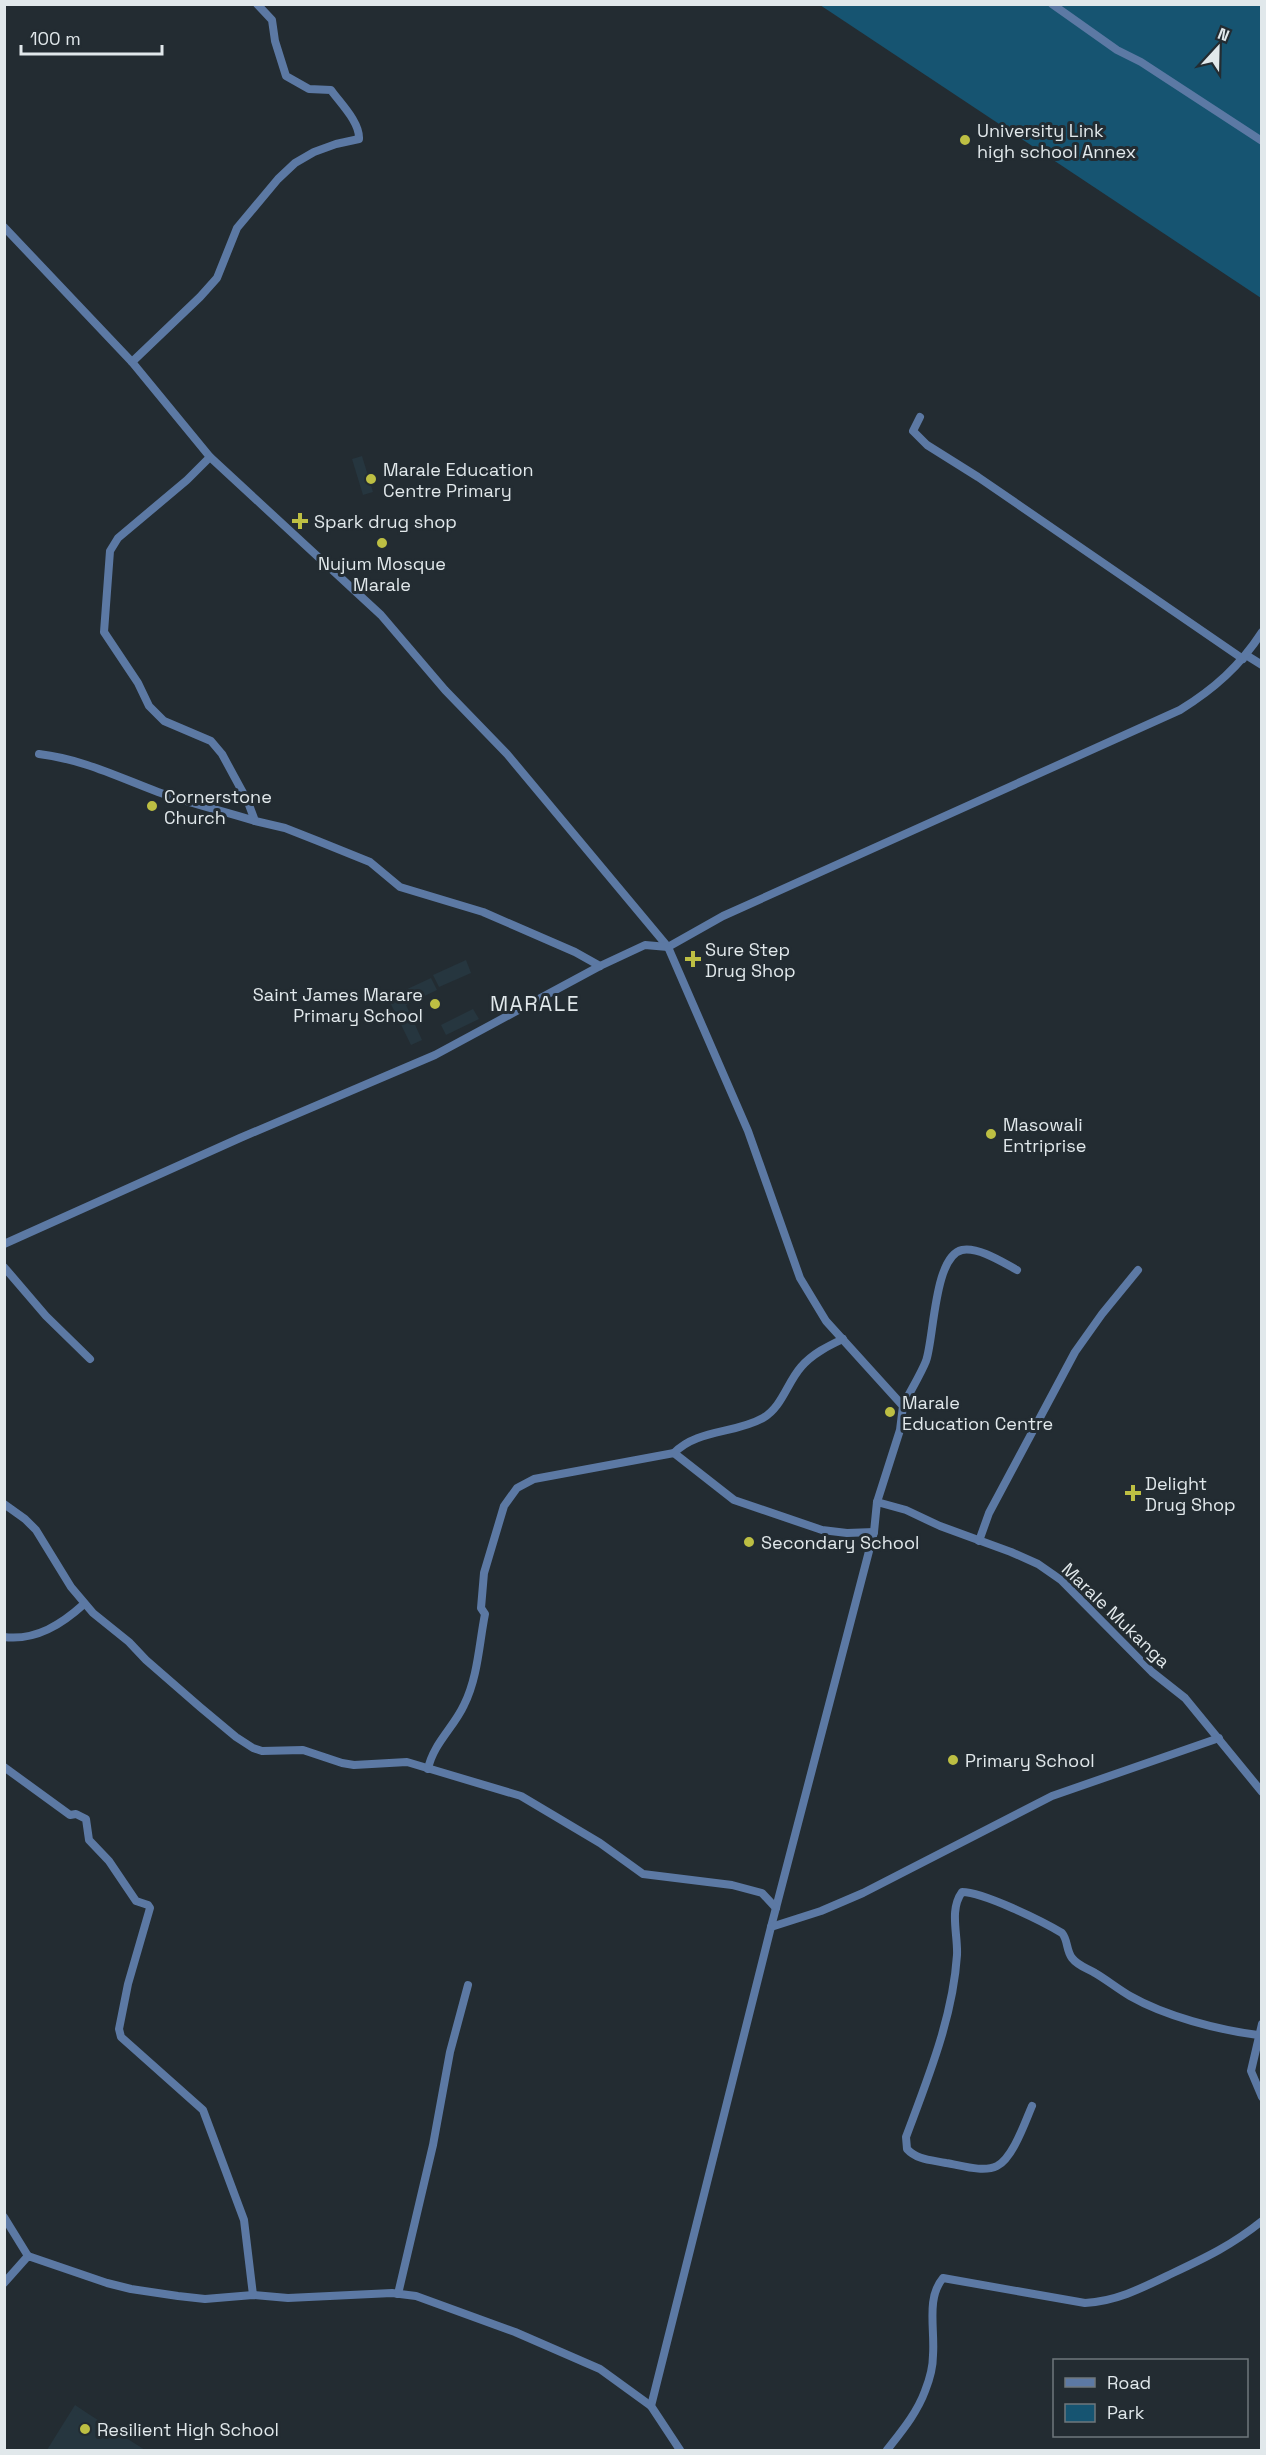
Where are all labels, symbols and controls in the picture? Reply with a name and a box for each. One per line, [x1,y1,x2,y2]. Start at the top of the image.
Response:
scale bar [21,18,162,56]
north arrow [1188,18,1248,78]
text: N [1215,23,1232,46]
text: 100 m [30,27,81,50]
place label: University Link high school Annex [977,119,1136,163]
marker: University Link high school Annex [958,133,972,147]
place label: Marale Education Centre Primary [383,458,534,502]
marker: Marale Education Centre Primary [364,472,378,486]
place label: Spark drug shop [314,510,457,533]
marker: Spark drug shop [291,512,309,530]
marker: Nujum Mosque Marale [375,536,389,550]
place label: Nujum Mosque Marale [318,552,446,596]
place label: Cornerstone Church [164,785,272,829]
marker: Cornerstone Church [145,799,159,813]
place label: Sure Step Drug Shop [705,938,796,982]
marker: Sure Step Drug Shop [686,952,700,966]
place label: Saint James Marare Primary School [253,983,423,1027]
district label: MARALE [490,990,580,1017]
marker: Saint James Marare Primary School [428,997,442,1011]
place label: Masowali Entriprise [1003,1113,1086,1157]
marker: Masowali Entriprise [984,1127,998,1141]
place label: Marale Education Centre [902,1391,1053,1435]
marker: Marale Education Centre [883,1405,897,1419]
place label: Delight Drug Shop [1145,1472,1236,1516]
marker: Delight Drug Shop [1126,1486,1140,1500]
place label: Secondary School [761,1531,919,1554]
marker: Secondary School [742,1535,756,1549]
street label: Marale Mukanga [1057,1557,1175,1673]
place label: Primary School [965,1749,1095,1772]
marker: Primary School [946,1753,960,1767]
legend [1053,2359,1248,2437]
text: Road [1107,2371,1151,2394]
text: Park [1107,2401,1145,2424]
place label: Resilient High School [97,2418,279,2441]
marker: Resilient High School [78,2422,92,2436]

